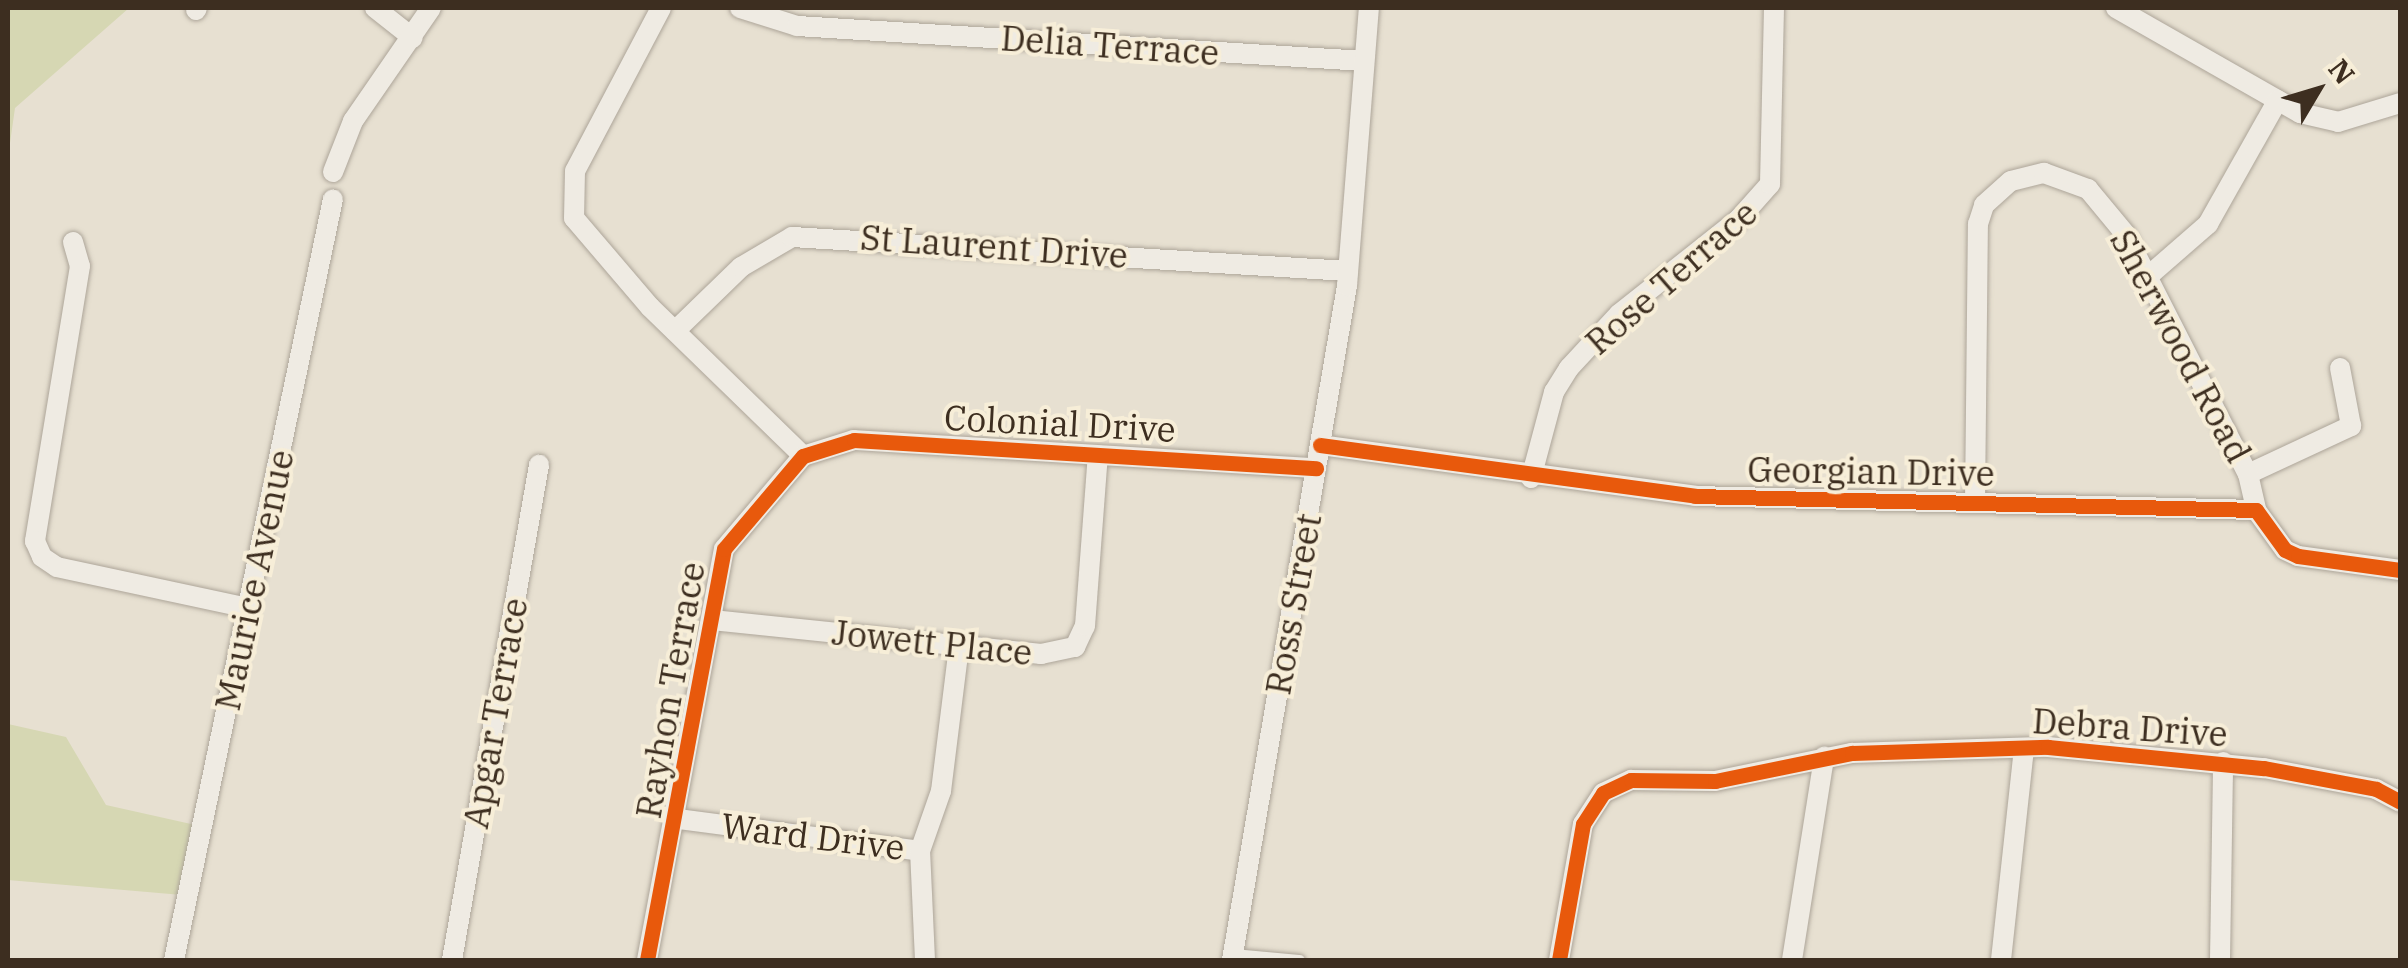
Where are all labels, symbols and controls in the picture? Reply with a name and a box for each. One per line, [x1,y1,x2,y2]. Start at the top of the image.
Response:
street label: Delia Terrace [999,16,1221,74]
north arrow [2268,40,2368,140]
text: N [2321,51,2363,91]
street label: Rose Terrace [1577,191,1765,363]
street label: St Laurent Drive [859,216,1129,276]
street label: Sherwood Road [2102,222,2260,470]
street label: Colonial Drive [943,396,1177,450]
street label: Maurice Avenue [206,446,302,714]
street label: Georgian Drive [1747,448,1995,494]
street label: Ross Street [1256,510,1330,698]
street label: Rayhon Terrace [627,559,713,821]
street label: Apgar Terrace [454,594,536,832]
street label: Jowett Place [830,611,1034,673]
street label: Debra Drive [2031,699,2229,755]
street label: Ward Drive [719,804,907,868]

